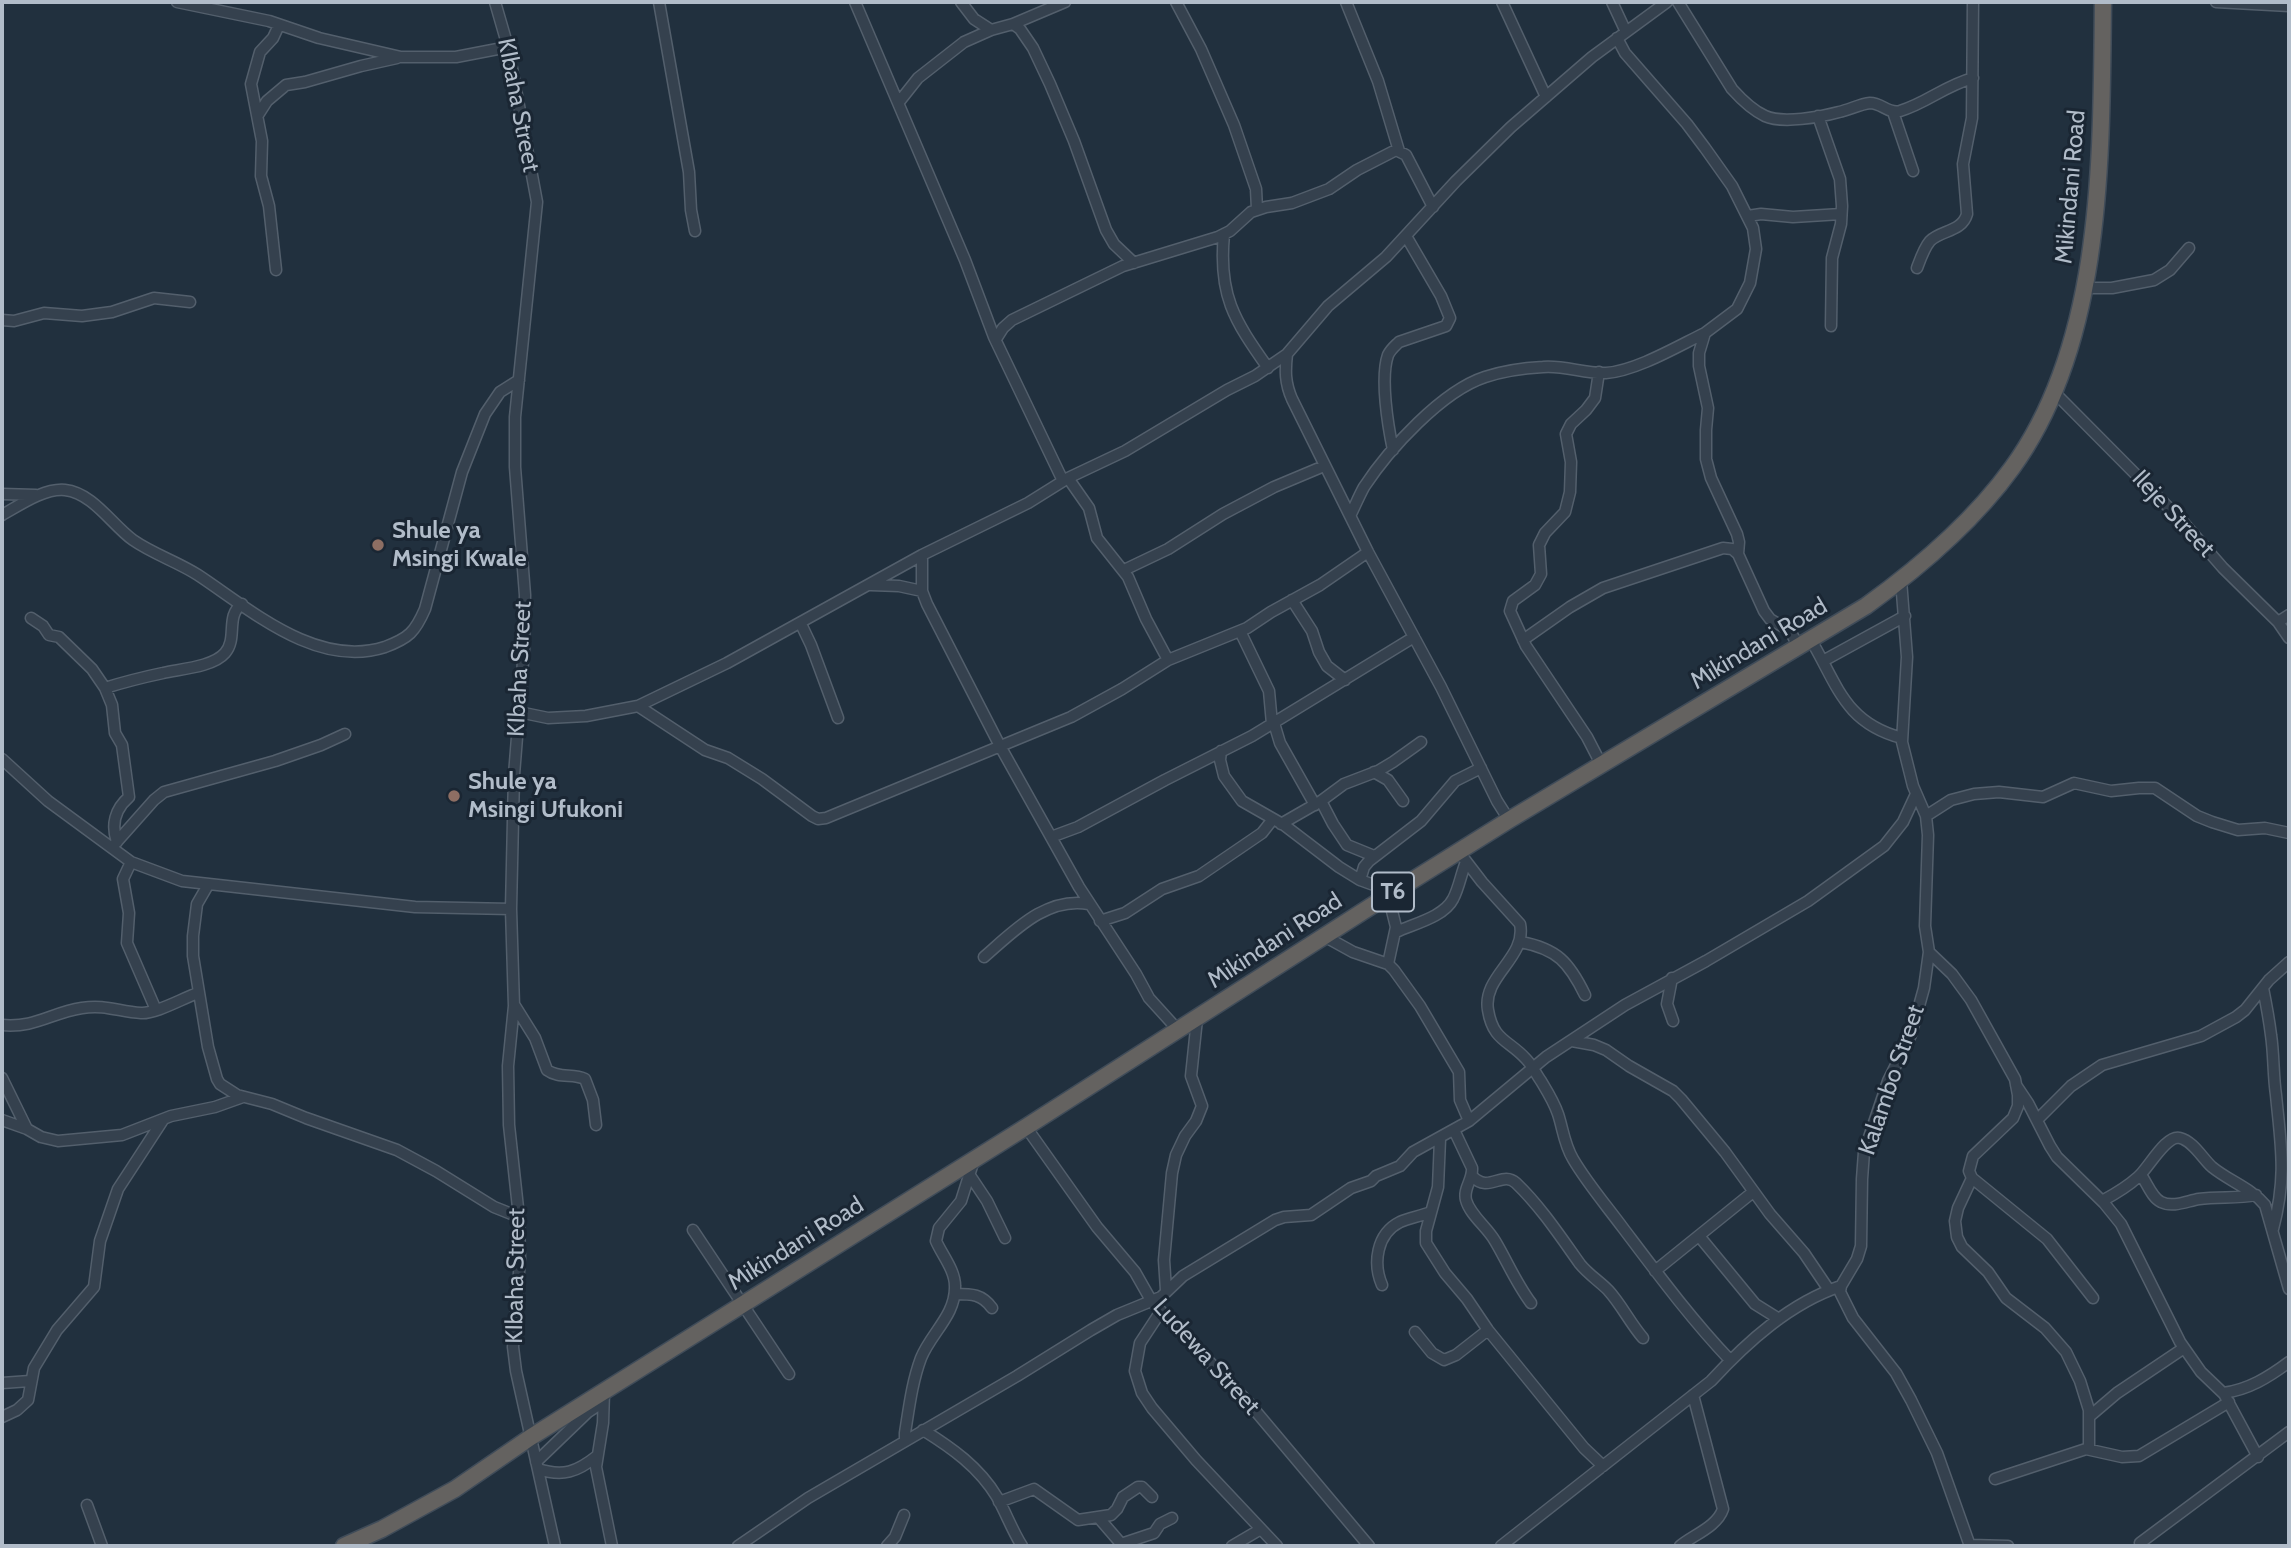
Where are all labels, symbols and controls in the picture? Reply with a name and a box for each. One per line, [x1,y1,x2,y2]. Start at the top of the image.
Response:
street label: KIbaha Street [491,36,545,174]
street label: Mikindani Road [2050,109,2092,265]
street label: Ileje Street [2126,465,2220,563]
place label: Shule ya Msingi Kwale [392,517,527,573]
marker: Shule ya Msingi Kwale [370,537,386,553]
street label: Mikindani Road [1685,592,1833,696]
street label: KIbaha Street [502,600,538,738]
place label: Shule ya Msingi Ufukoni [468,768,623,824]
marker: Shule ya Msingi Ufukoni [446,788,462,804]
road number: T6 [1372,872,1414,912]
street label: Mikindani Road [1202,887,1348,995]
street label: Kalambo Street [1853,1001,1931,1159]
street label: Mikindani Road [723,1191,869,1297]
street label: KIbaha Street [500,1208,532,1344]
street label: Ludewa Street [1146,1293,1266,1421]

